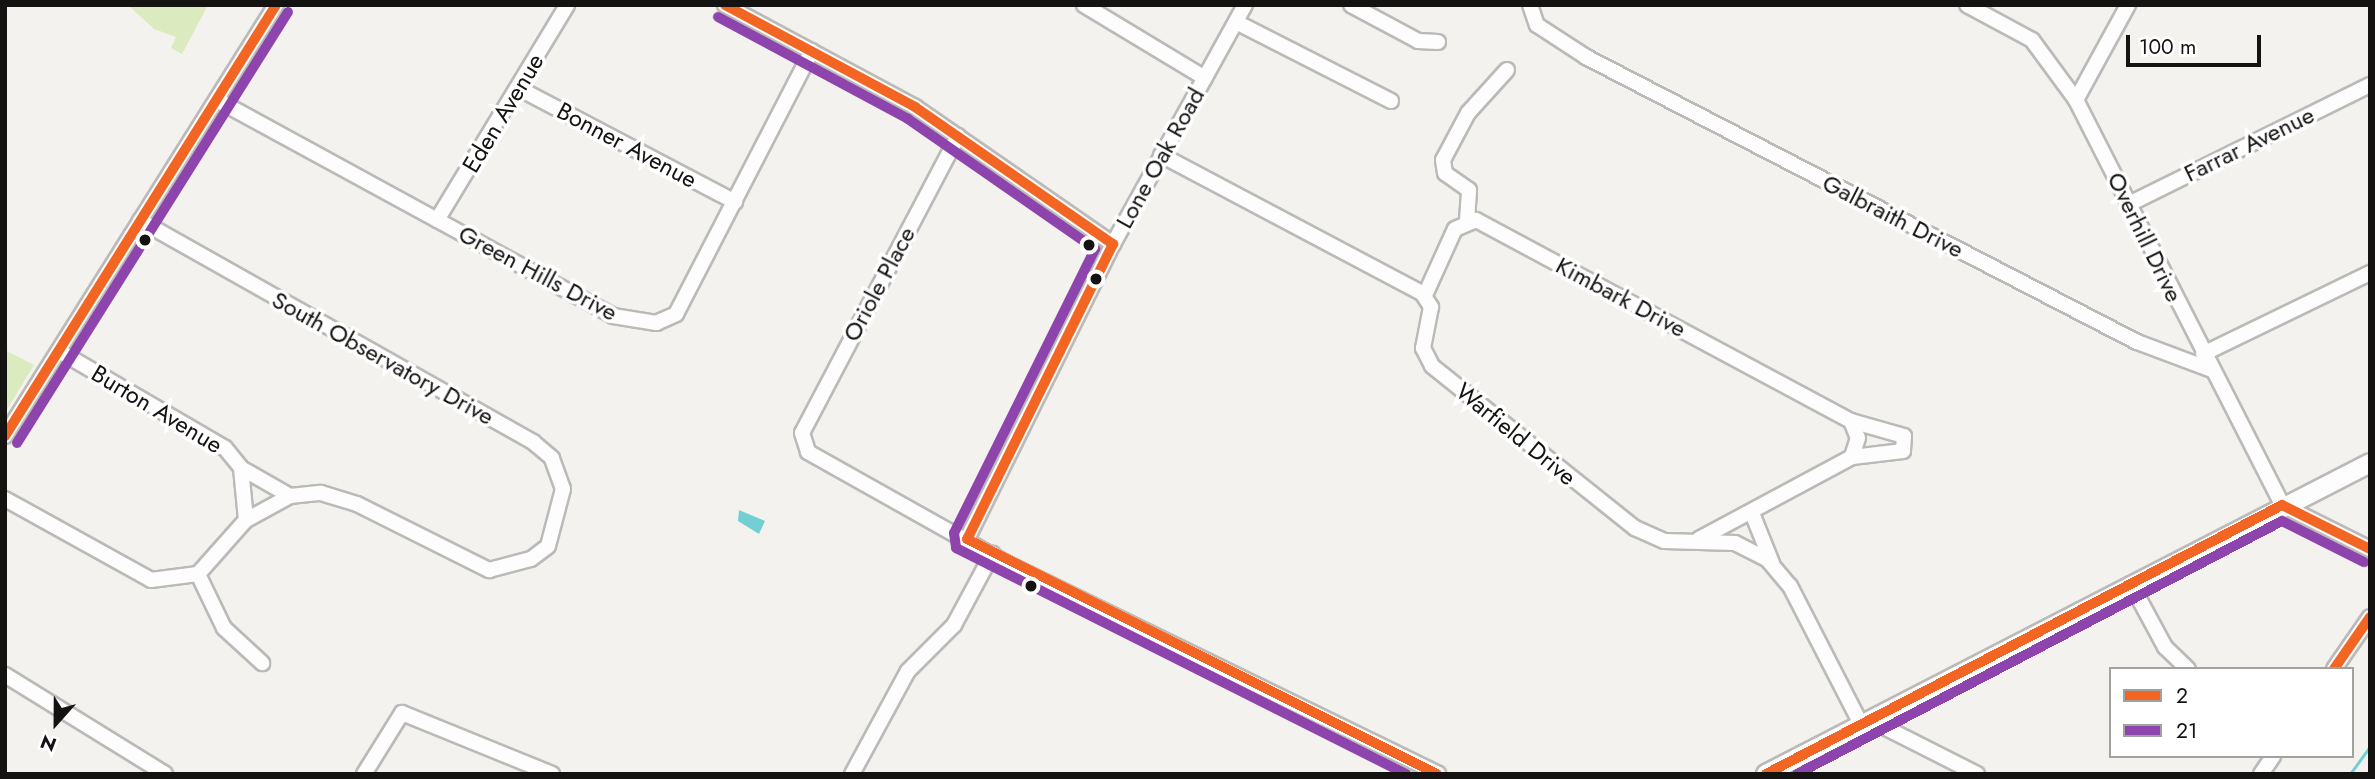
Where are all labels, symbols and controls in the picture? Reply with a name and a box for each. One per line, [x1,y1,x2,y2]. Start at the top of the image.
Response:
scale bar [2130,21,2265,65]
text: 100 m [2139,32,2196,62]
street label: Eden Avenue [456,48,550,178]
street label: Lone Oak Road [1110,83,1210,233]
street label: Bonner Avenue [552,96,702,194]
street label: Farrar Avenue [2179,100,2319,188]
street label: Galbraith Drive [1818,168,1968,264]
street label: Overhill Drive [2101,168,2189,306]
street label: Green Hills Drive [454,219,622,327]
street label: Oriole Place [837,222,921,346]
unlabelled marker [138,233,152,247]
unlabelled marker [1082,238,1096,252]
street label: Kimbark Drive [1551,251,1691,343]
unlabelled marker [1089,272,1103,286]
street label: South Observatory Drive [267,285,499,431]
street label: Burton Avenue [86,359,228,459]
street label: Warfield Drive [1450,377,1582,491]
unlabelled marker [1024,579,1038,593]
legend [2109,667,2354,758]
text: 2 [2176,681,2188,711]
north arrow [21,688,91,758]
text: 21 [2176,716,2197,746]
text: N [36,728,60,758]

